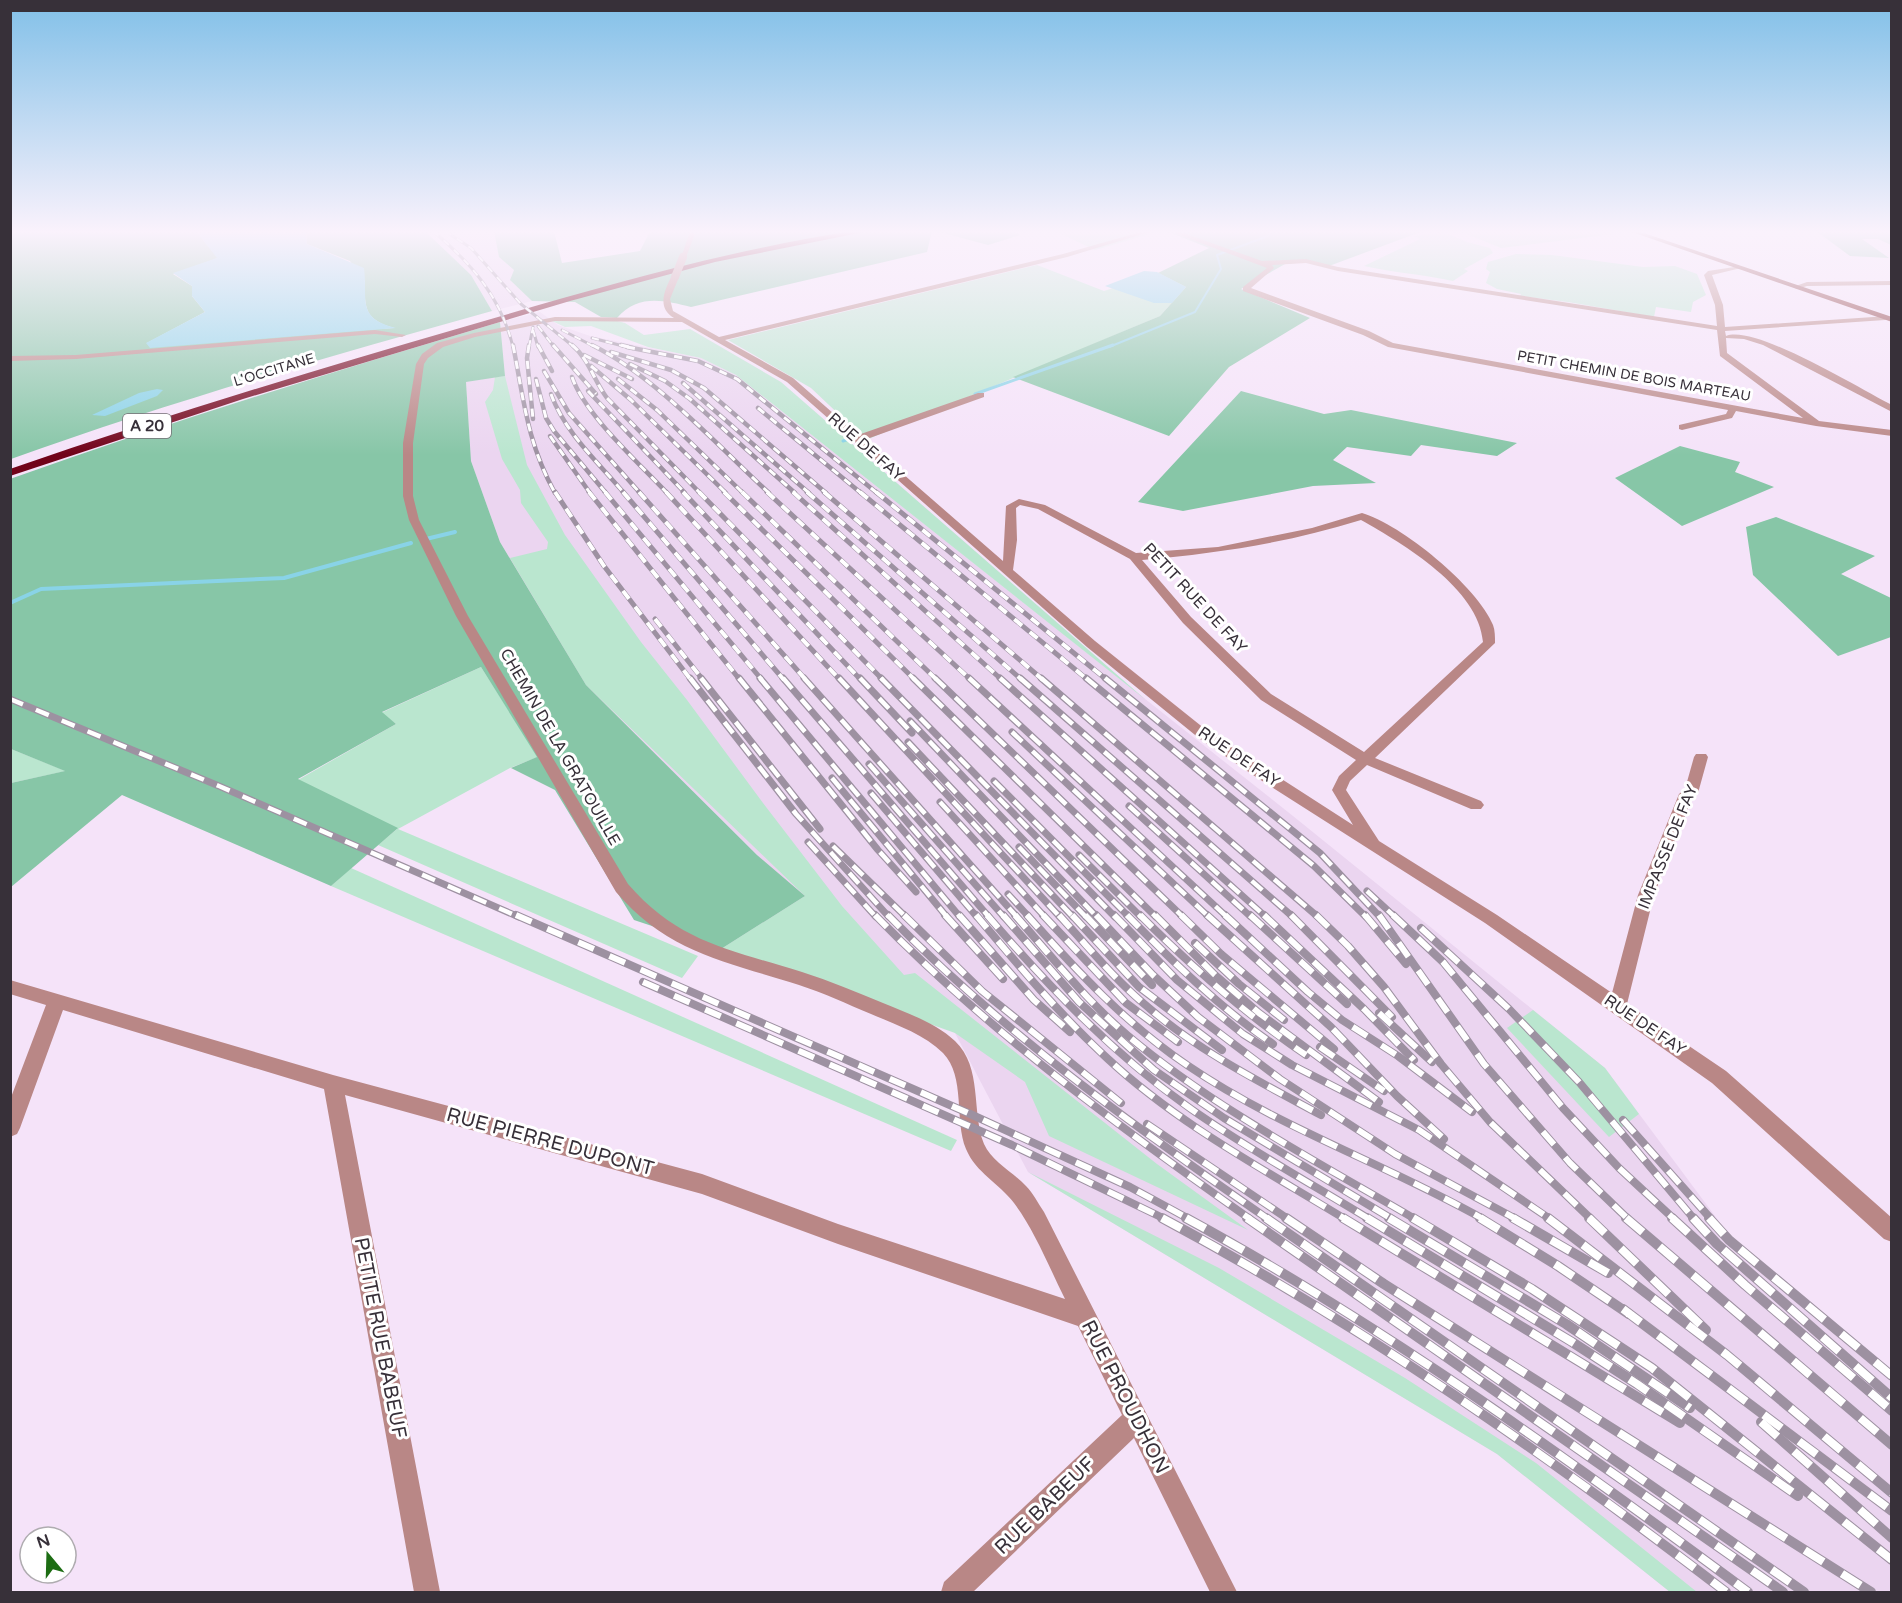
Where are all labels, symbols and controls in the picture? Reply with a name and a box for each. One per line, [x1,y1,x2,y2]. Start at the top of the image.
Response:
street label: PETIT CHEMIN DE BOIS MARTEAU [1516,347,1752,405]
street label: L'OCCITANE [231,350,317,390]
street label: RUE DE FAY [824,408,908,486]
road number: A 20 [123,414,171,438]
street label: PETIT RUE DE FAY [1139,539,1251,657]
street label: CHEMIN DE LA GRATOUILLE [495,645,625,849]
street label: RUE DE FAY [1194,722,1284,792]
street label: IMPASSE DE FAY [1634,782,1702,912]
street label: RUE DE FAY [1600,990,1690,1060]
street label: RUE PIERRE DUPONT [444,1103,656,1181]
street label: PETITE RUE BABEUF [349,1235,411,1441]
street label: RUE PROUDHON [1076,1316,1174,1478]
street label: RUE BABEUF [990,1452,1100,1560]
north arrow [18,1525,78,1585]
text: N [34,1530,53,1553]

